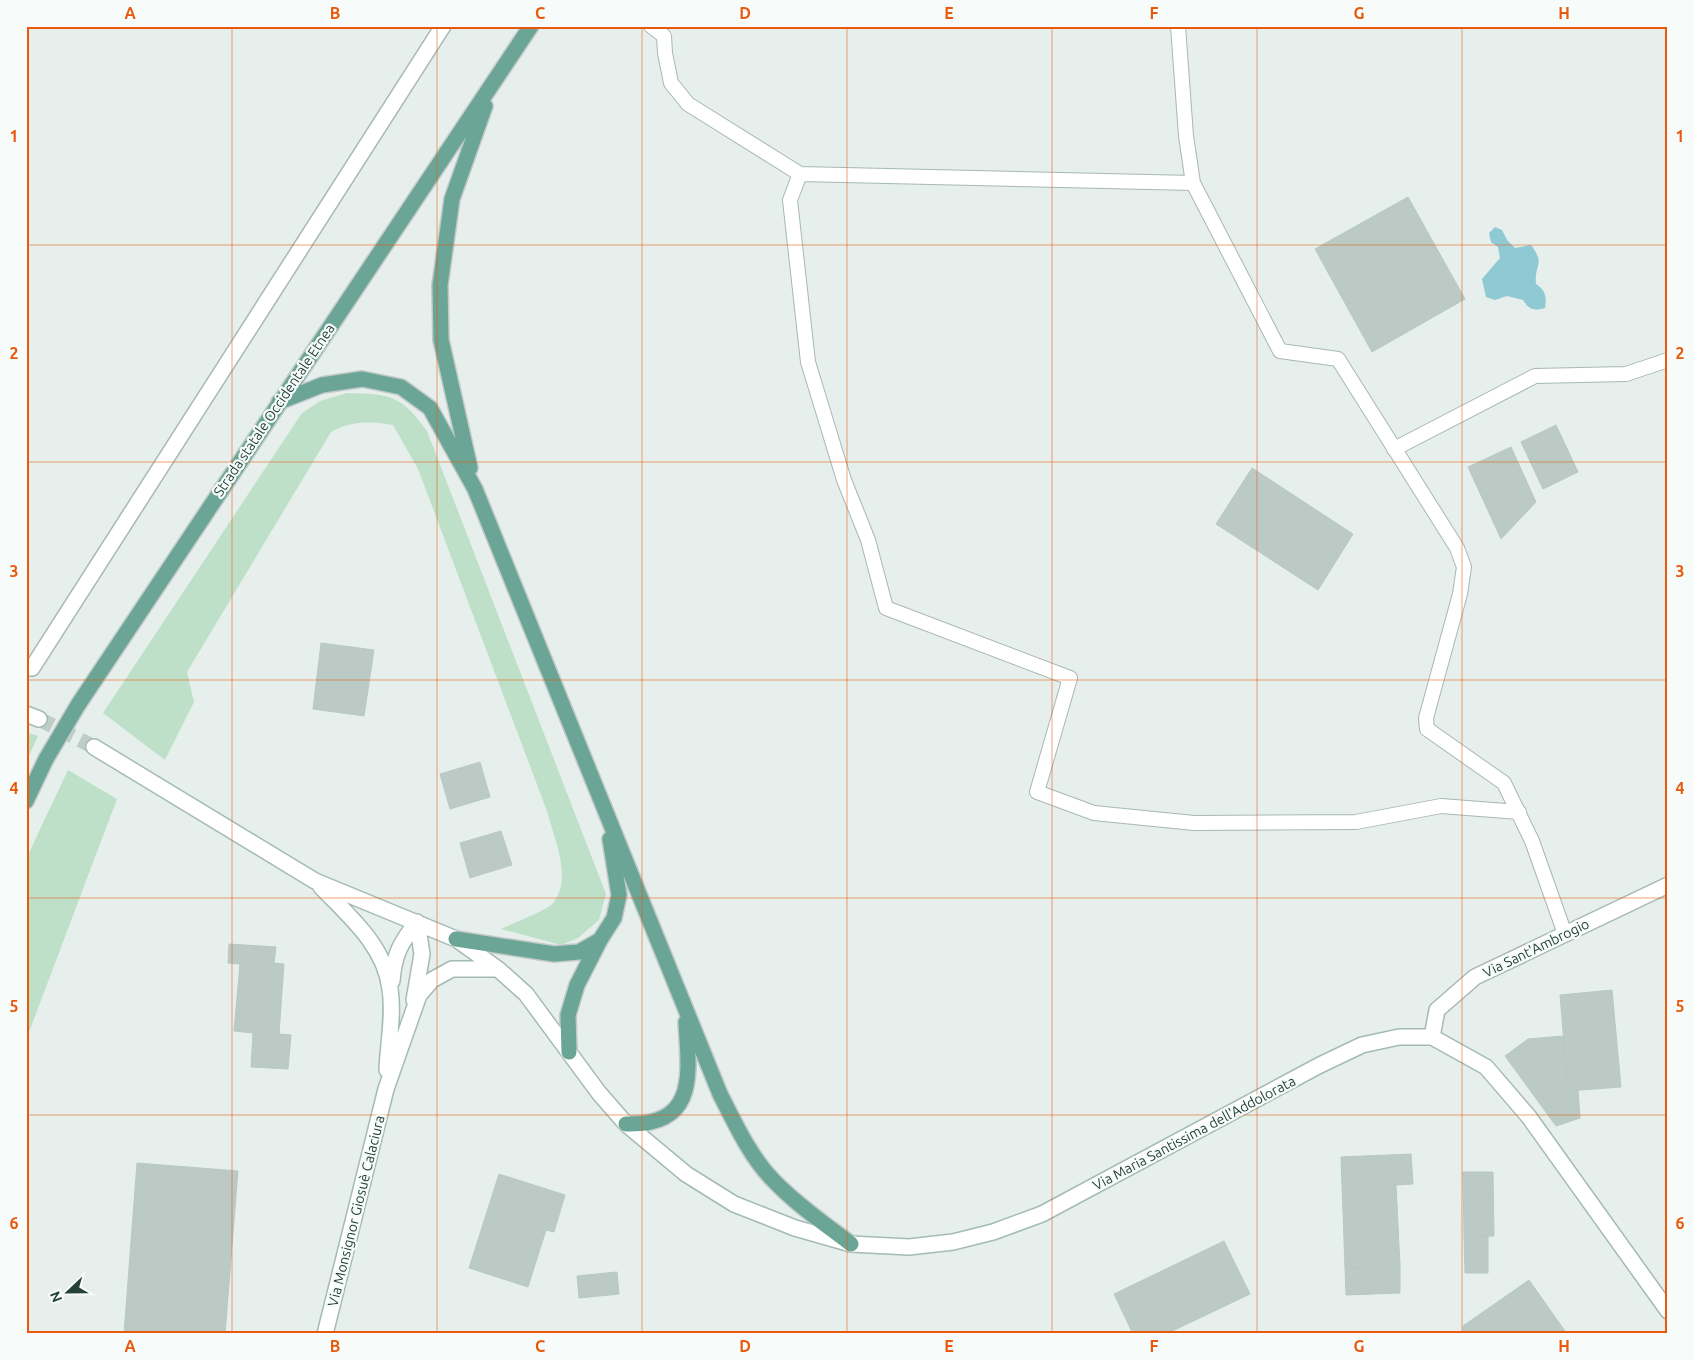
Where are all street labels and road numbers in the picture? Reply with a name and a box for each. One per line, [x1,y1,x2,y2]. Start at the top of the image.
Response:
street label: Strada statale Occidentale Etnea [210,321,338,499]
street label: Via Sant'Ambrogio [1480,915,1592,981]
street label: Via Maria Santissima dell'Addolorata [1090,1073,1298,1193]
street label: Via Monsignor Giosuè Calaciura [324,1114,388,1308]

